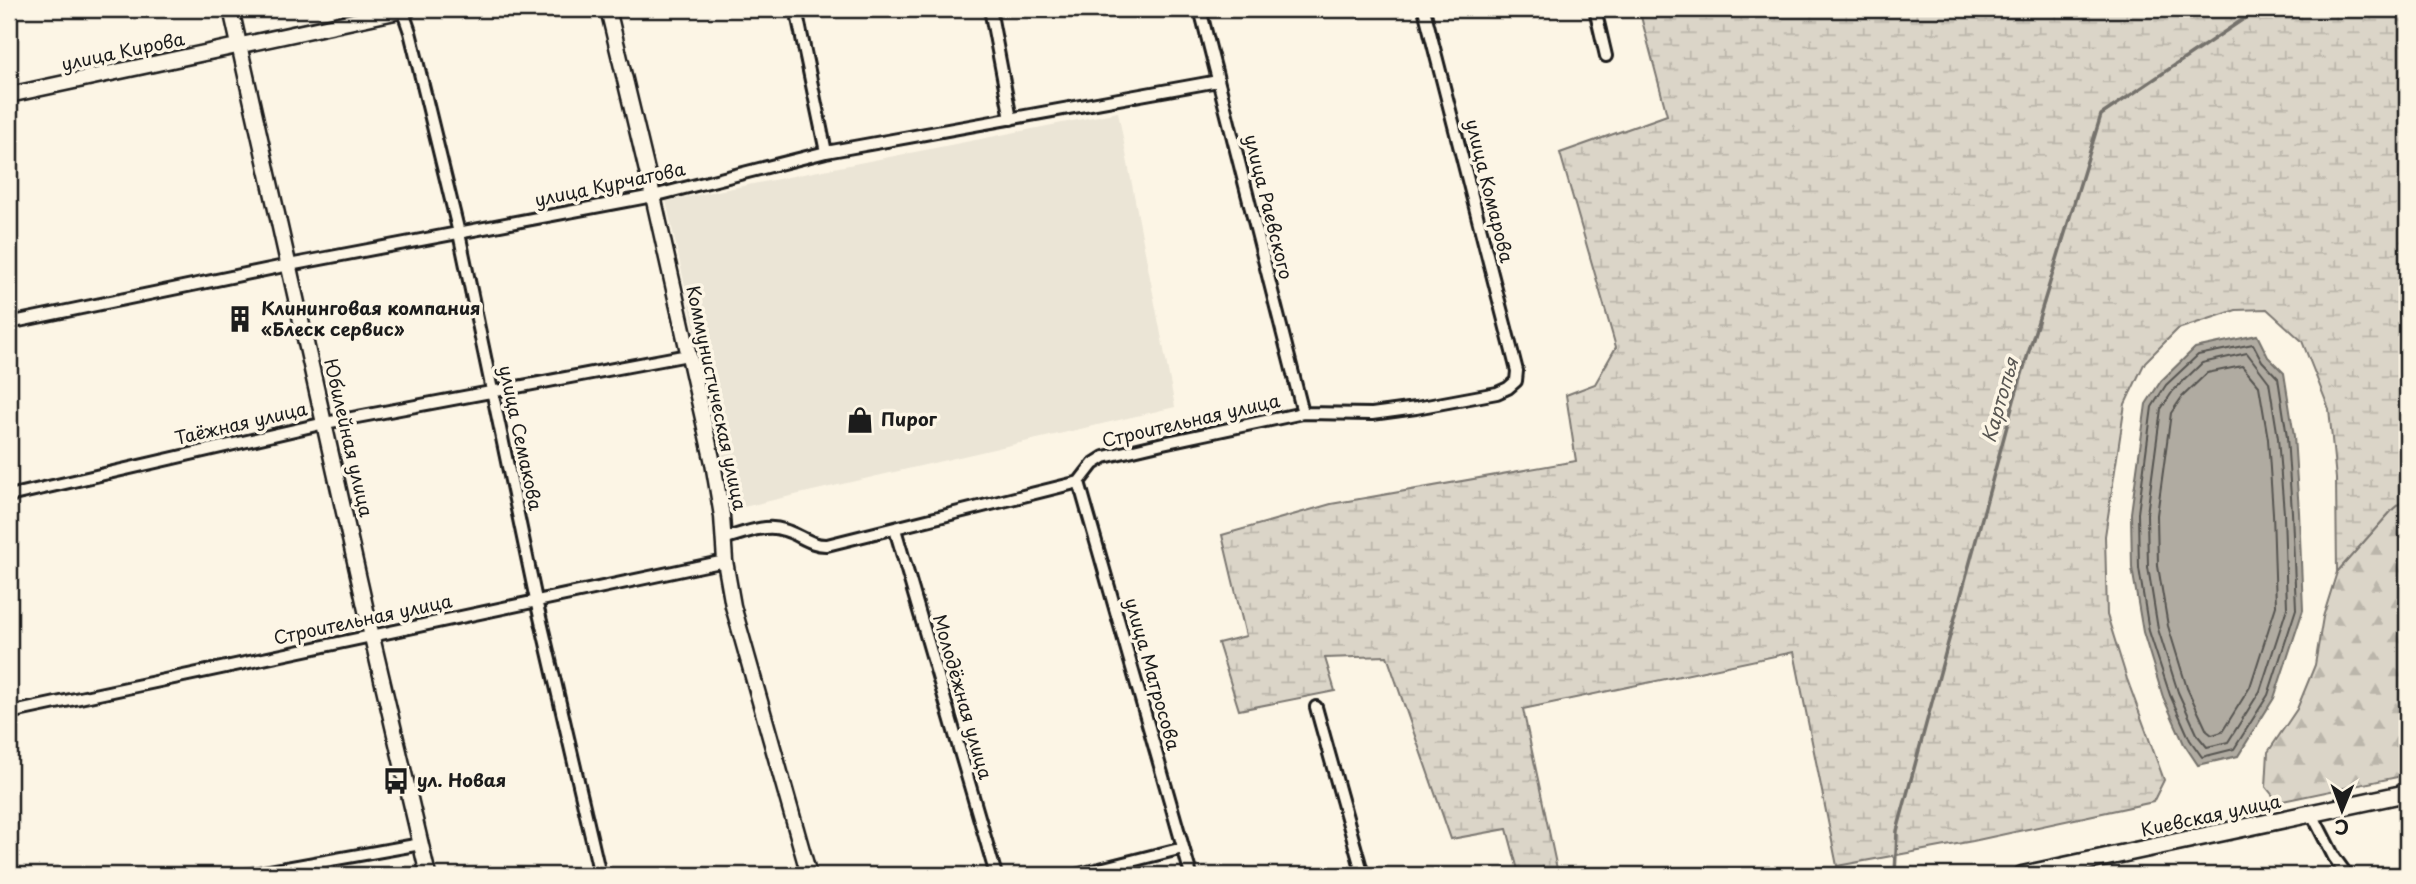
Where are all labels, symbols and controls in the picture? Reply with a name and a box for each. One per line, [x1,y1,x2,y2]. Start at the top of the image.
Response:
street label: улица Кирова [59,24,188,77]
street label: улица Комарова [1460,116,1522,266]
street label: улица Раевского [1238,131,1301,282]
street label: улица Курчатова [532,154,688,213]
street label: Коммунистическая улица [680,283,755,513]
place label: Клининговая компания «Блеск сервис» [261,294,480,342]
building icon: Клининговая компания «Блеск сервис» [225,304,255,334]
water label: Картопья [1974,353,2025,445]
street label: Юбилейная улица [318,356,381,520]
street label: улица Семакова [493,363,550,514]
street label: Строительная улица [1099,386,1283,453]
street label: Таёжная улица [172,394,310,451]
shop icon: Пирог [845,405,875,435]
place label: Пирог [881,405,938,432]
street label: Строительная улица [271,586,455,651]
street label: улица Матросова [1119,594,1188,754]
street label: Молодёжная улица [927,611,1000,783]
bus stop icon: ул. Новая [381,766,411,796]
place label: ул. Новая [417,766,506,793]
north arrow [2308,776,2378,846]
street label: Киевская улица [2138,786,2284,843]
text: С [2334,814,2349,842]

